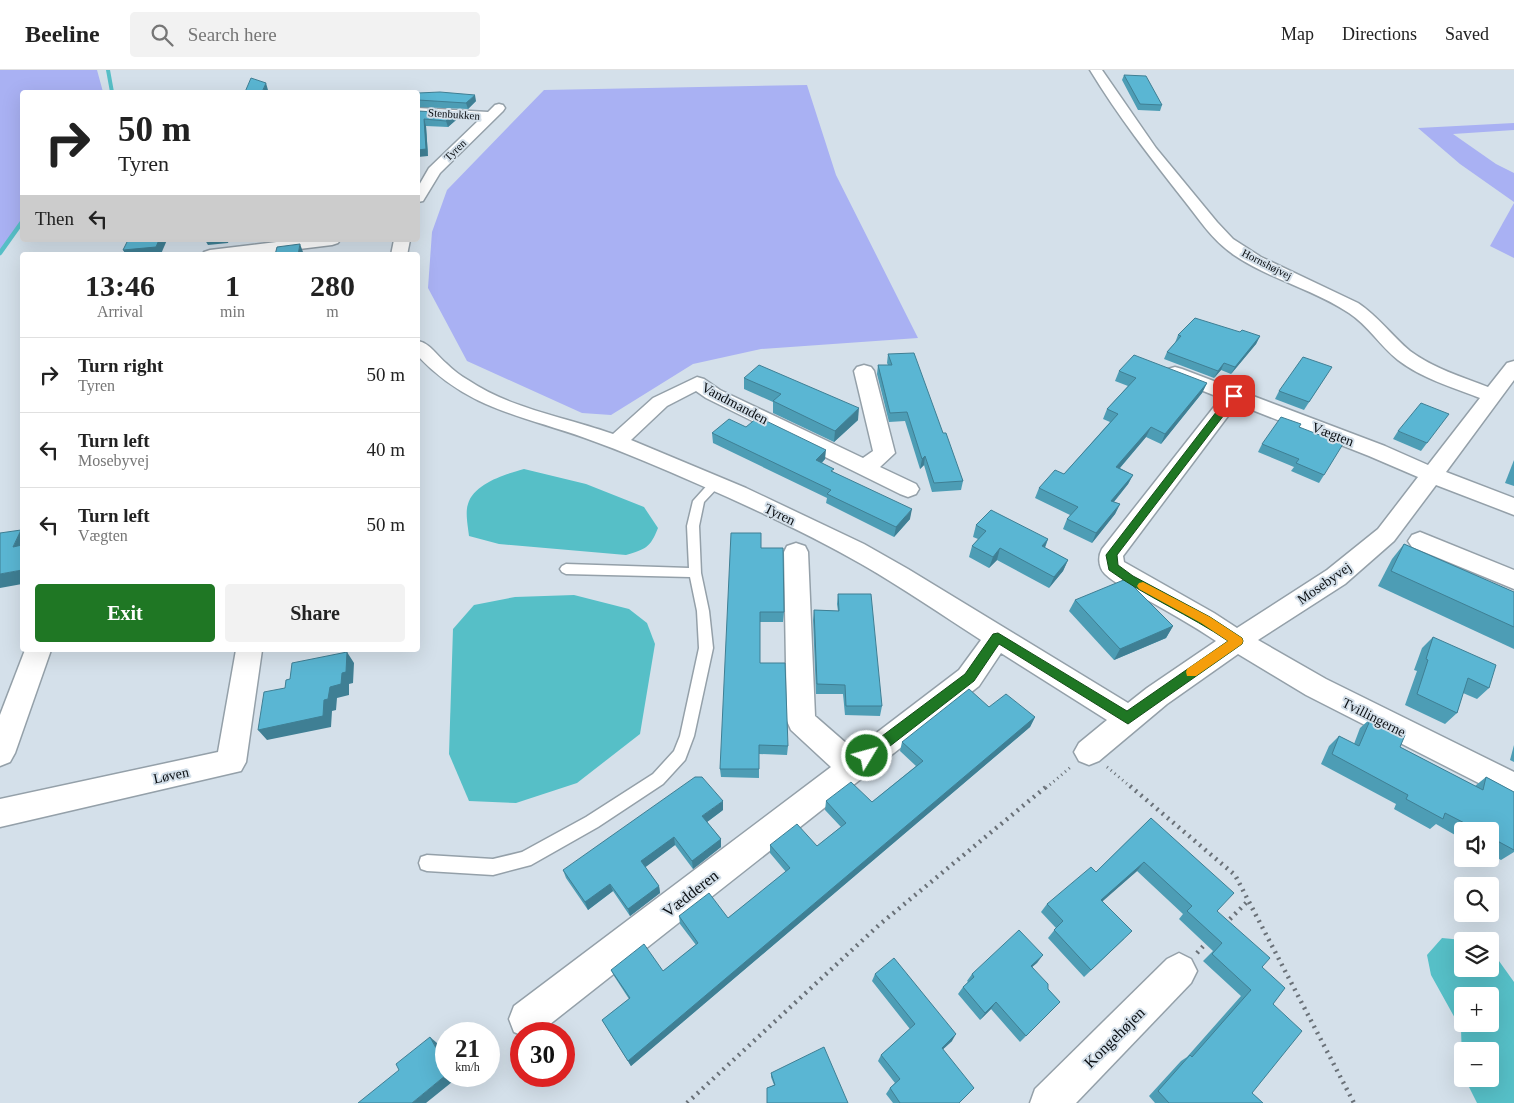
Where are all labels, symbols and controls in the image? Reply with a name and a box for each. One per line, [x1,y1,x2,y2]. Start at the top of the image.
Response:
search box [130,12,480,57]
text: Beeline [25,21,100,47]
icon: search [148,21,176,49]
text: Search here [188,24,277,45]
text: Map [1281,24,1314,44]
text: Directions [1342,24,1417,44]
text: Saved [1445,24,1489,44]
street label: Stenbukken [428,106,481,122]
icon: right [35,110,100,175]
text: 50 m [118,110,191,149]
street label: Tyren [442,136,469,163]
text: Tyren [118,151,169,176]
icon: left [84,205,112,233]
text: Then [35,208,74,229]
street label: Hornshøjvej [1240,246,1294,282]
text: 13:46 [85,269,155,302]
text: 1 [225,269,240,302]
text: 280 [310,269,355,302]
text: Arrival [97,303,143,320]
text: min [220,303,245,320]
text: m [326,303,339,320]
text: Turn right [78,355,163,376]
icon: right [35,361,63,389]
text: 50 m [366,364,405,385]
pin [1213,375,1255,417]
text: Tyren [78,377,115,394]
street label: Vandmanden [699,380,771,427]
icon: arrive [1220,382,1248,410]
street label: Vægten [1310,420,1356,449]
text: Turn left [78,430,150,451]
icon: left [35,436,63,464]
text: 40 m [366,439,405,460]
text: Mosebyvej [78,452,149,469]
street label: Tyren [762,501,798,528]
text: Turn left [78,505,150,526]
icon: left [35,511,63,539]
text: 50 m [366,514,405,535]
text: Vægten [78,527,128,544]
street label: Mosebyvej [1295,559,1354,607]
button: Exit [35,584,215,642]
button: Share [225,584,405,642]
street label: Tvillingerne [1340,695,1408,740]
position arrow [840,729,892,781]
street label: Løven [152,764,190,787]
map controls [1454,822,1499,1087]
button: sound [1454,822,1499,867]
street label: Vædderen [659,866,721,920]
button: search [1454,877,1499,922]
button: layers [1454,932,1499,977]
button: + [1454,987,1499,1032]
street label: Kongehøjen [1081,1004,1149,1072]
speed limit sign: 30 [510,1022,575,1087]
text: 21 [455,1035,480,1062]
button: − [1454,1042,1499,1087]
text: km/h [455,1060,480,1074]

